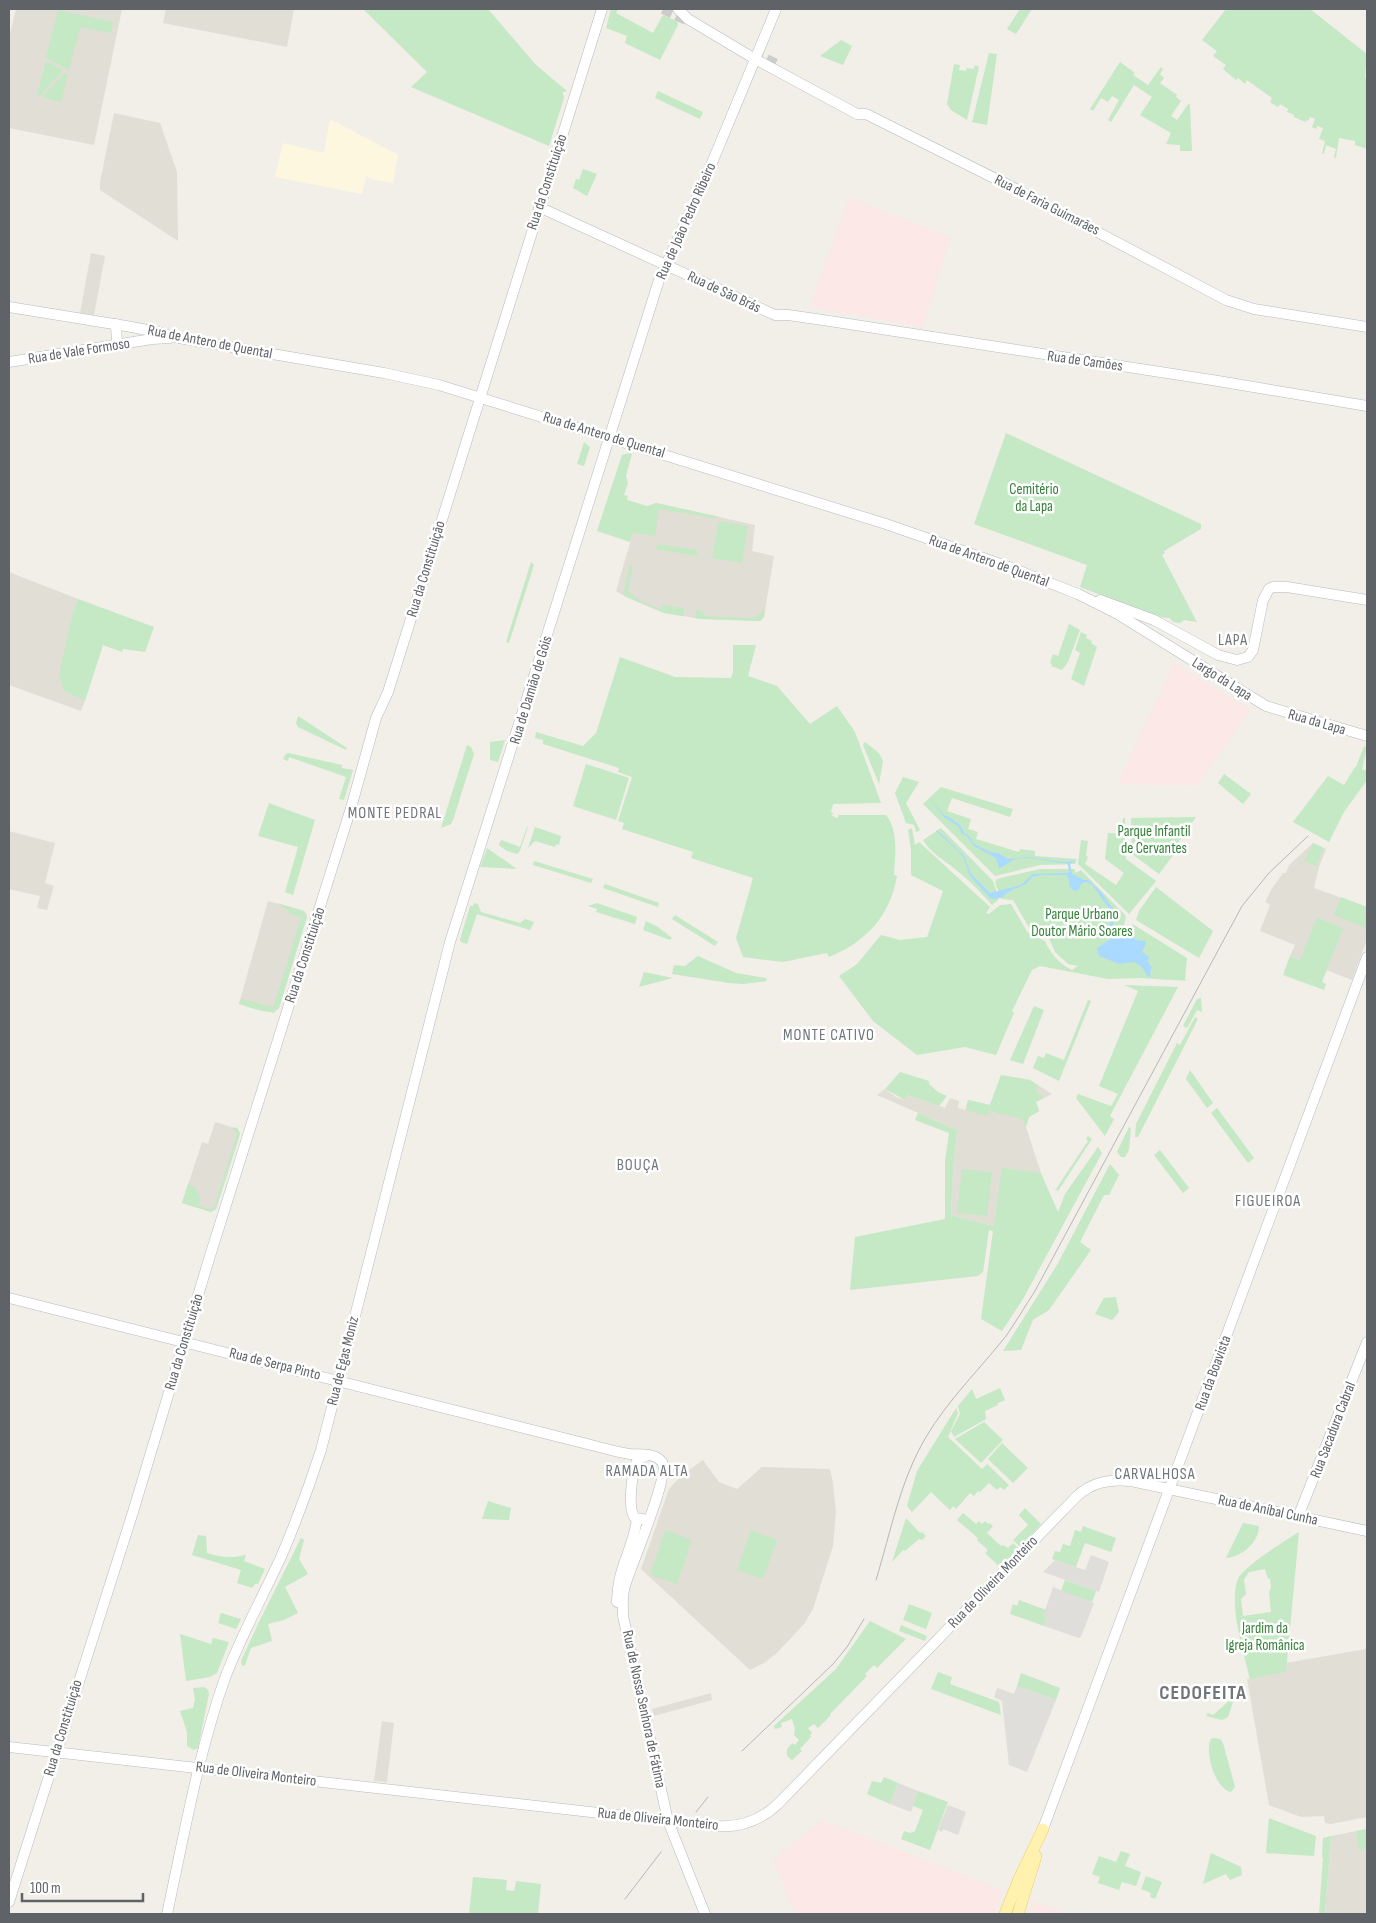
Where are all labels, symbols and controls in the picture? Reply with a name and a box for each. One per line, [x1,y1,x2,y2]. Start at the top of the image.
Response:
street label: Rua da Constituição [523,132,571,232]
street label: Rua de João Pedro Ribeiro [652,160,720,282]
street label: Rua de Faria Guimarães [991,170,1103,240]
street label: Rua de São Brás [684,267,764,317]
street label: Rua de Antero de Quental [146,321,274,363]
street label: Rua de Vale Formoso [27,334,131,368]
street label: Rua de Camões [1046,346,1124,376]
street label: Rua de Antero de Quental [541,407,667,463]
park label: Cemitério da Lapa [1009,480,1059,516]
street label: Rua da Constituição [402,519,450,619]
street label: Rua de Antero de Quental [926,530,1052,592]
district label: LAPA [1218,631,1248,650]
street label: Rua de Damião de Góis [505,633,557,747]
street label: Largo da Lapa [1188,653,1256,705]
street label: Rua da Lapa [1286,705,1348,739]
district label: MONTE PEDRAL [348,804,442,823]
park label: Parque Infantil de Cervantes [1118,822,1190,858]
street label: Rua da Constituição [281,905,329,1005]
park label: Parque Urbano Doutor Mário Soares [1031,905,1133,941]
district label: MONTE CATIVO [783,1026,875,1045]
district label: BOUÇA [617,1156,659,1175]
district label: FIGUEIROA [1235,1192,1301,1211]
street label: Rua da Constituição [160,1292,208,1392]
street label: Rua de Egas Moniz [323,1314,363,1408]
street label: Rua da Boavista [1191,1333,1235,1413]
street label: Rua de Serpa Pinto [227,1343,323,1385]
street label: Rua Sacadura Cabral [1306,1379,1360,1481]
district label: RAMADA ALTA [606,1462,688,1481]
district label: CARVALHOSA [1114,1465,1196,1484]
street label: Rua de Aníbal Cunha [1217,1490,1320,1530]
street label: Rua de Oliveira Monteiro [944,1532,1042,1632]
park label: Jardim da Igreja Românica [1225,1619,1305,1655]
street label: Rua de Nossa Senhora de Fátima [618,1628,670,1790]
street label: Rua da Constituição [39,1678,87,1778]
district label: CEDOFEITA [1159,1681,1247,1705]
street label: Rua de Oliveira Monteiro [195,1757,317,1791]
street label: Rua de Oliveira Monteiro [597,1803,719,1835]
scale bar [22,1870,144,1902]
text: 100 m [30,1879,61,1898]

